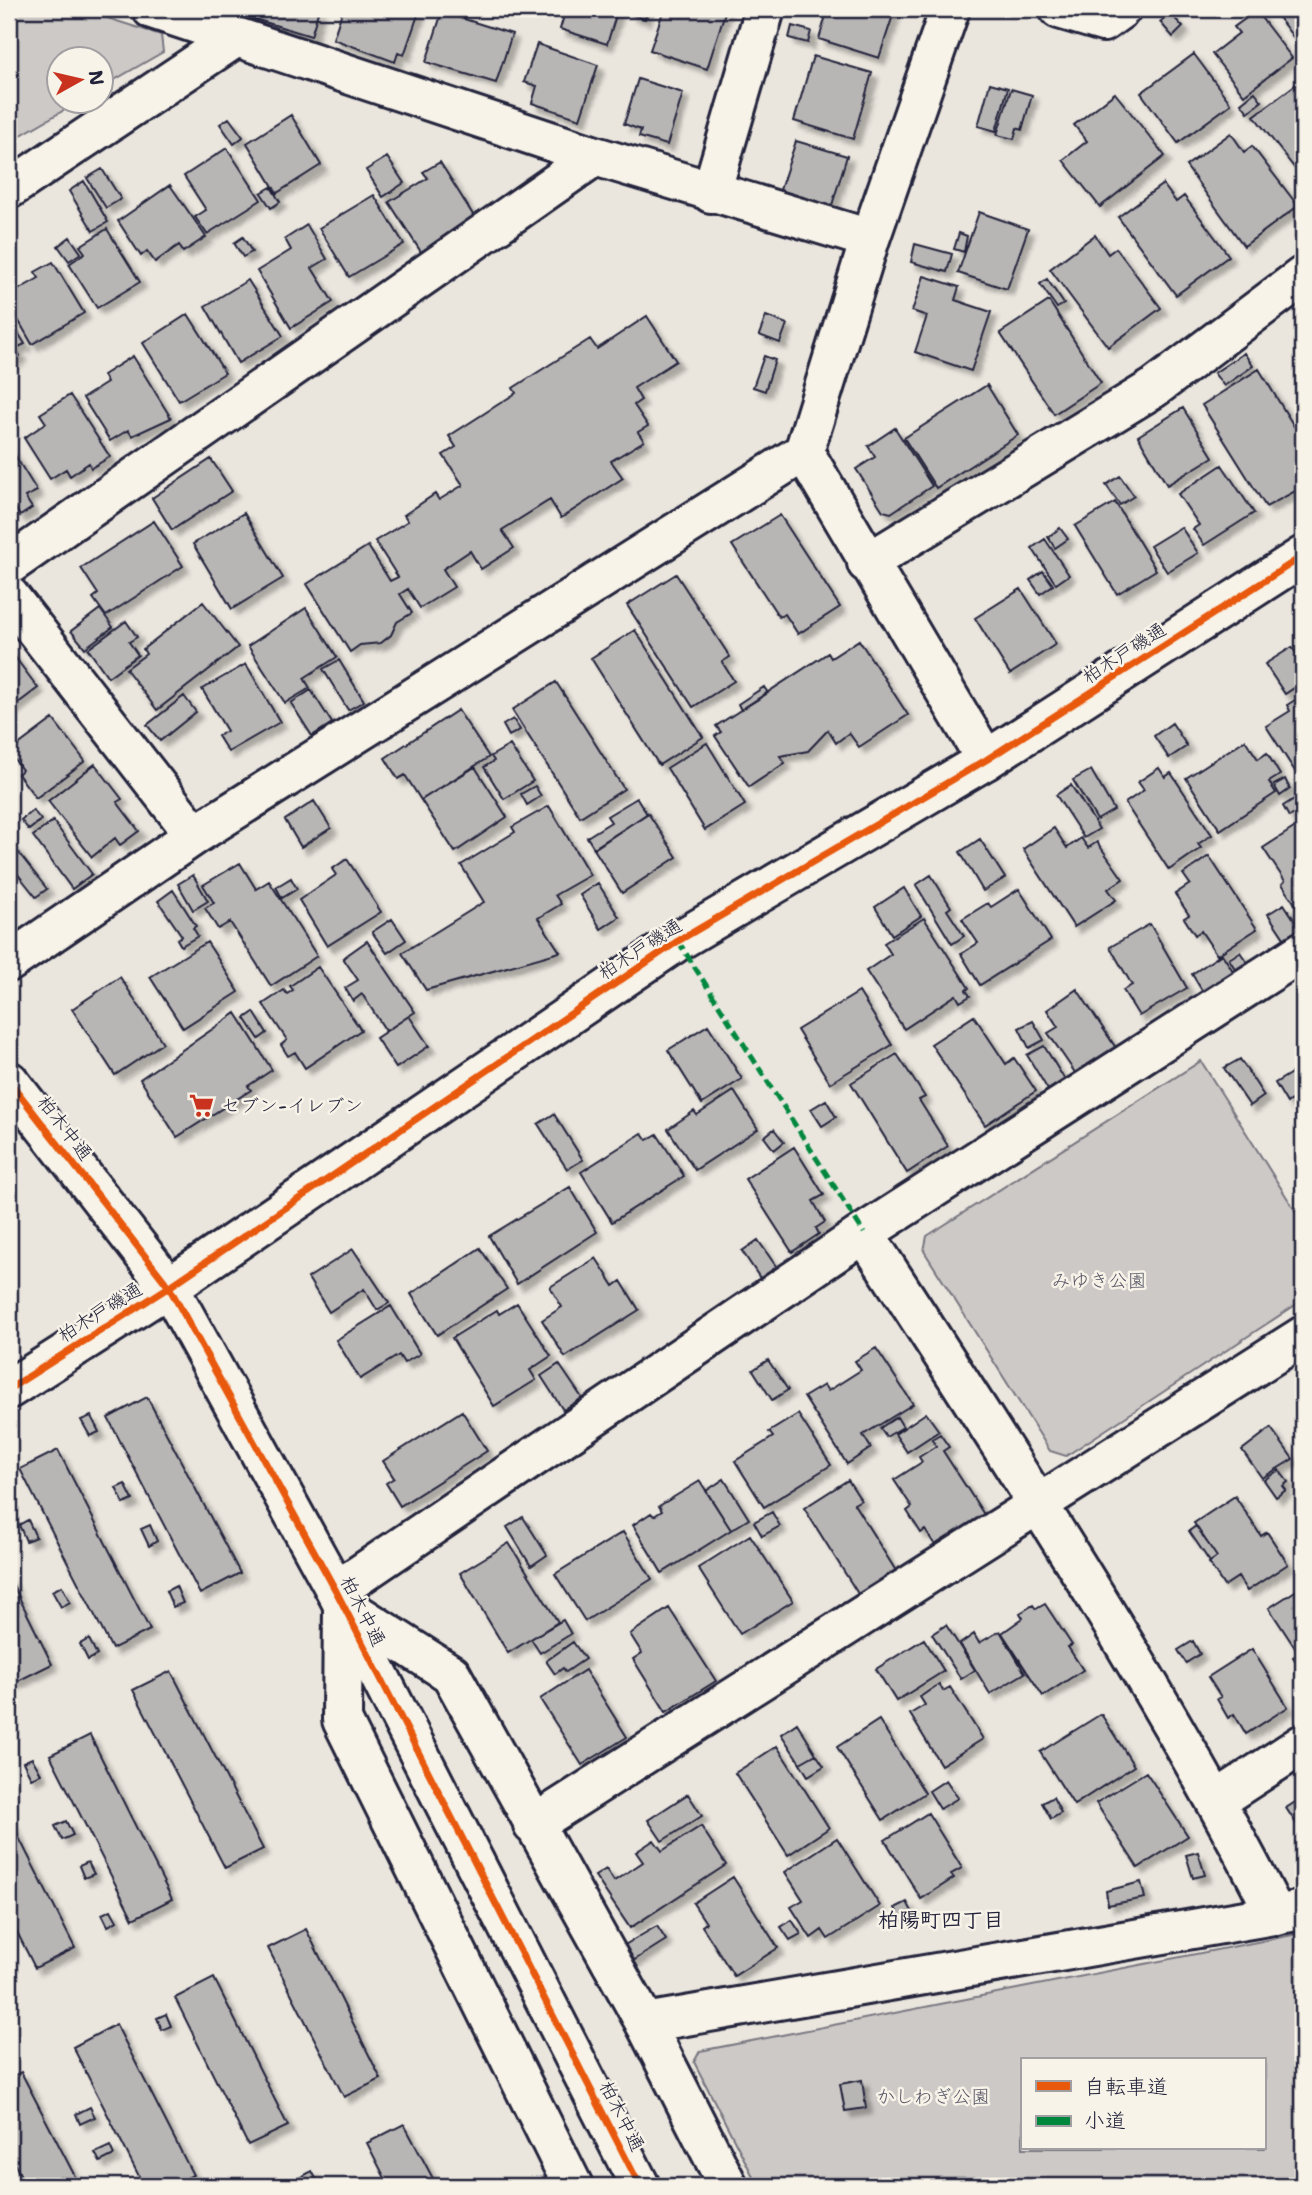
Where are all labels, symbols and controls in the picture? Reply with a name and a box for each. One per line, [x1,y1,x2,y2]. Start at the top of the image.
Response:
north arrow [46,46,116,116]
text: N [83,69,110,87]
street label: 柏木戸磯通 [1077,617,1171,689]
street label: 柏木戸磯通 [593,913,687,985]
street label: 柏木中通 [32,1090,98,1166]
supermarket icon: セブン-イレブン [187,1091,215,1119]
place label: セブン-イレブン [221,1093,363,1118]
park label: みゆき公園 [1051,1268,1147,1293]
street label: 柏木戸磯通 [53,1276,147,1348]
street label: 柏木中通 [335,1571,391,1651]
district label: 柏陽町四丁目 [878,1906,1004,1934]
legend [1021,2058,1266,2150]
text: 自転車道 [1084,2073,1168,2101]
street label: 柏木中通 [594,2076,650,2156]
park label: かしわぎ公園 [876,2084,990,2109]
text: 小道 [1084,2107,1126,2135]

